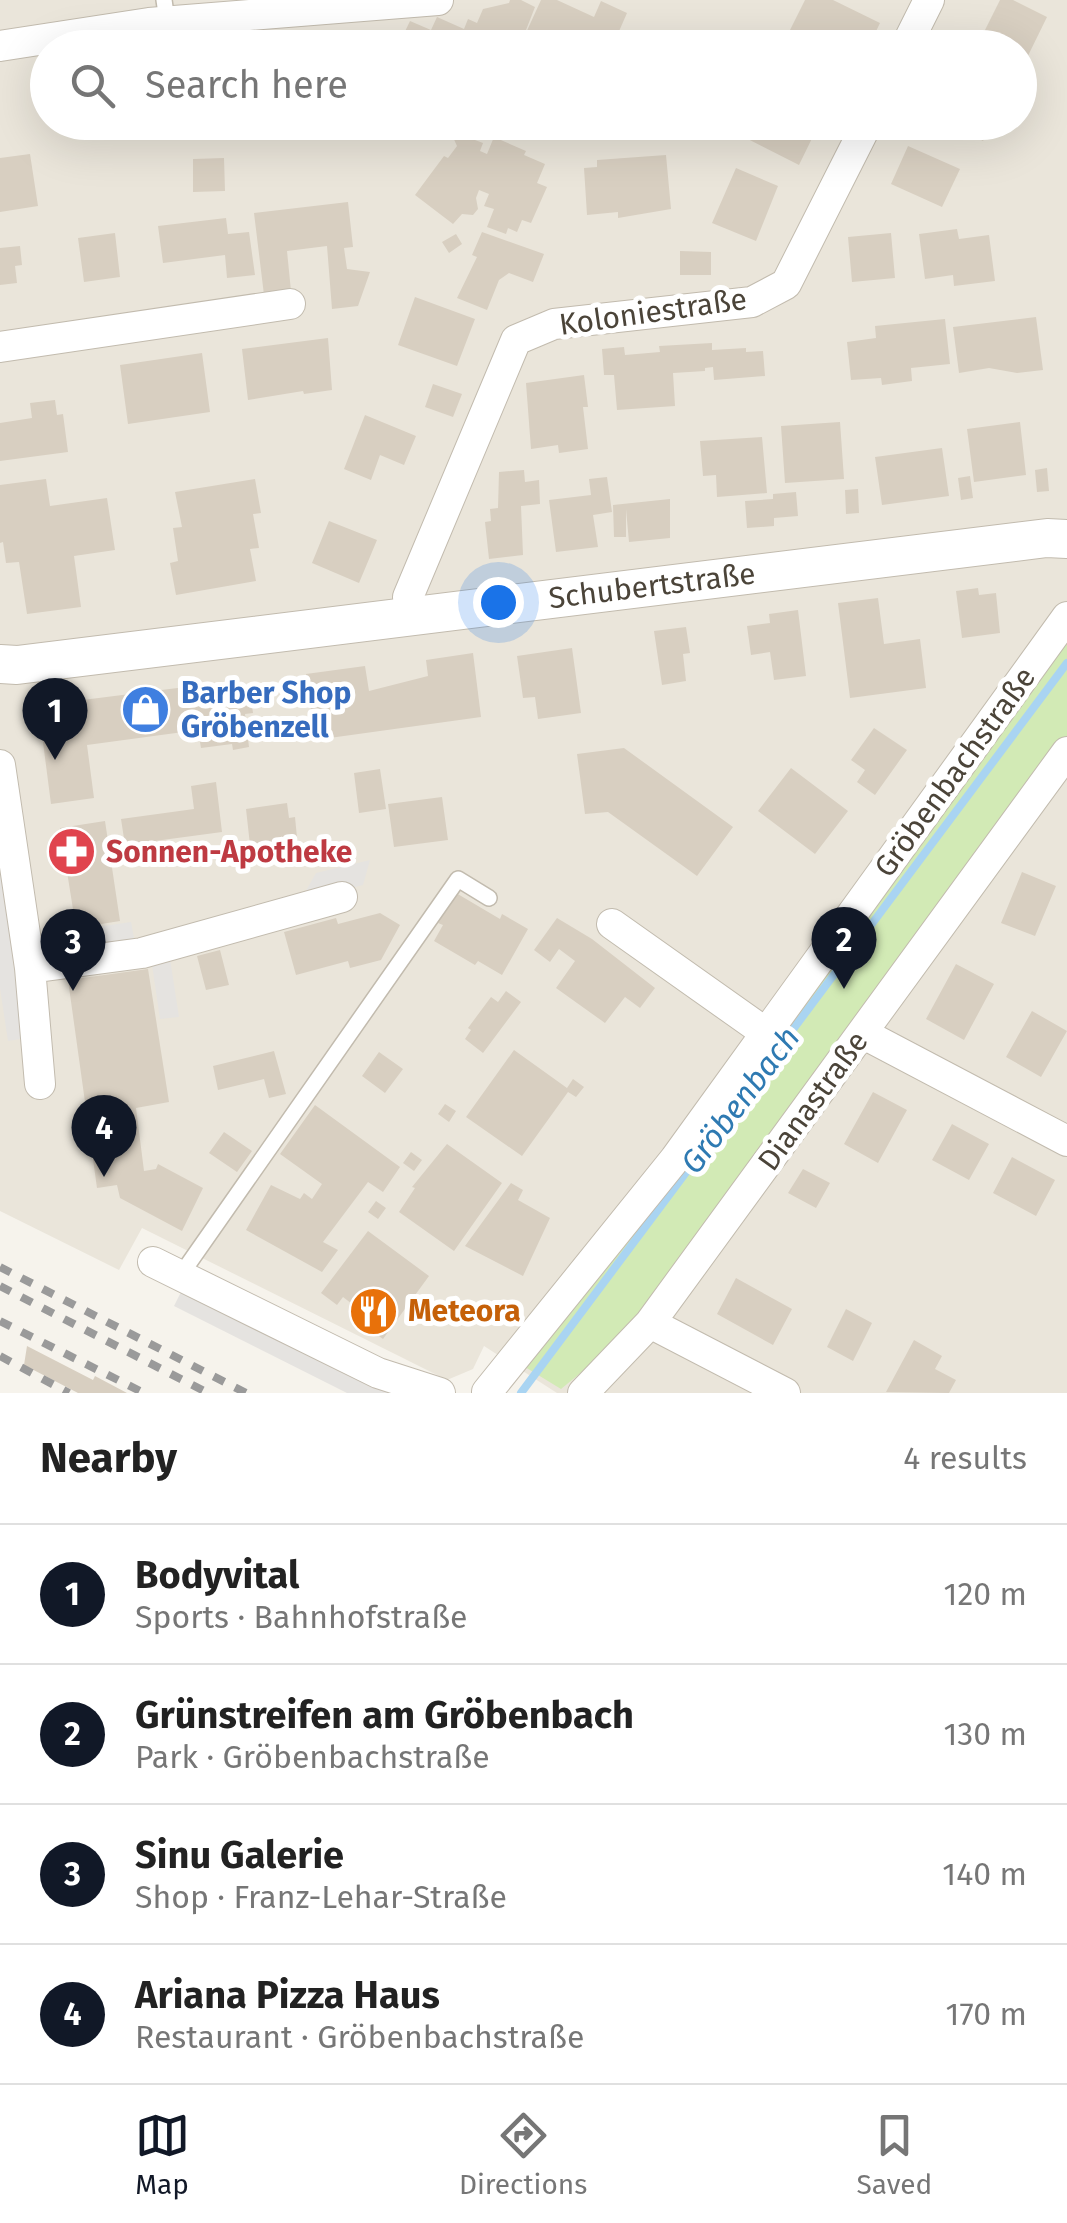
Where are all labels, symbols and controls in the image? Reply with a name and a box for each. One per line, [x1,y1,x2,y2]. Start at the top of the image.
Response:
search box [30,30,1037,140]
icon: search [65,58,120,113]
text: Search here [145,62,348,108]
street label: Koloniestraße [557,281,749,343]
street label: Schubertstraße [547,555,757,617]
your location [473,577,524,628]
street label: Gröbenbachstraße [867,660,1043,884]
place label: Barber Shop Gröbenzell [181,675,352,745]
pin: 1 [22,678,88,760]
shop icon: Barber Shop Gröbenzell [120,684,172,736]
pharmacy icon: Sonnen-Apotheke [45,826,97,878]
place label: Sonnen-Apotheke [106,834,352,870]
pin: 2 [812,906,876,989]
pin: 3 [40,908,106,991]
water label: Gröbenbach [673,1019,807,1181]
street label: Dianastraße [750,1024,876,1178]
pin: 4 [72,1094,136,1177]
restaurant icon: Meteora [347,1285,399,1337]
place label: Meteora [408,1293,521,1329]
text: Nearby [40,1433,177,1483]
text: 4 results [903,1439,1027,1477]
text: Bodyvital [135,1552,299,1598]
text: 1 [65,1575,80,1613]
text: 120 m [944,1575,1027,1613]
text: Sports · Bahnhofstraße [135,1598,468,1636]
text: Grünstreifen am Gröbenbach [135,1692,634,1738]
text: 2 [64,1715,81,1753]
text: 130 m [943,1715,1027,1753]
text: Park · Gröbenbachstraße [135,1738,490,1776]
text: Sinu Galerie [135,1832,344,1878]
text: 3 [64,1855,81,1893]
text: 140 m [942,1855,1027,1893]
text: Shop · Franz-Lehar-Straße [135,1878,507,1916]
text: Ariana Pizza Haus [135,1972,440,2018]
text: 4 [63,1995,82,2033]
text: 170 m [946,1995,1027,2033]
text: Restaurant · Gröbenbachstraße [135,2018,584,2056]
tab: Map [135,2108,190,2201]
tab: Directions [459,2108,587,2201]
tab: Saved [857,2108,932,2201]

